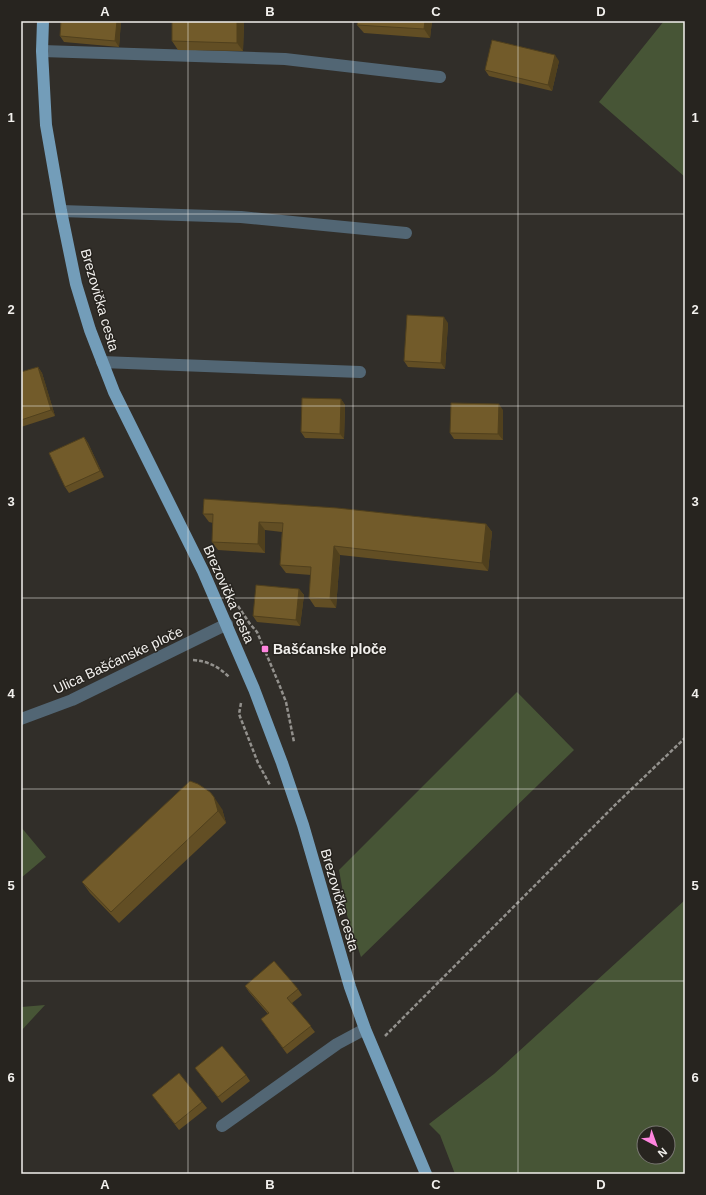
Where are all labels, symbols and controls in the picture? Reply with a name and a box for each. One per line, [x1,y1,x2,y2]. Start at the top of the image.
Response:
text: A [100,4,110,19]
text: B [265,4,275,19]
text: C [431,4,441,19]
text: D [596,4,606,19]
text: 1 [7,110,15,125]
text: 1 [691,110,699,125]
street label: Brezovička cesta [78,247,122,353]
text: 2 [7,302,15,317]
text: 2 [691,302,699,317]
text: 3 [7,494,15,509]
text: 3 [691,494,699,509]
street label: Brezovička cesta [200,542,258,646]
street label: Ulica Bašćanske ploče [51,623,185,697]
place label: Bašćanske ploče [273,641,387,657]
marker: Bašćanske ploče [260,644,270,654]
text: 4 [7,686,15,701]
text: 4 [691,686,699,701]
street label: Brezovička cesta [318,847,362,953]
text: 5 [7,878,15,893]
text: 5 [691,878,699,893]
text: 6 [7,1070,15,1085]
text: 6 [691,1070,699,1085]
north arrow [636,1125,676,1165]
text: N [656,1145,669,1160]
text: A [100,1177,110,1192]
text: B [265,1177,275,1192]
text: C [431,1177,441,1192]
text: D [596,1177,606,1192]

